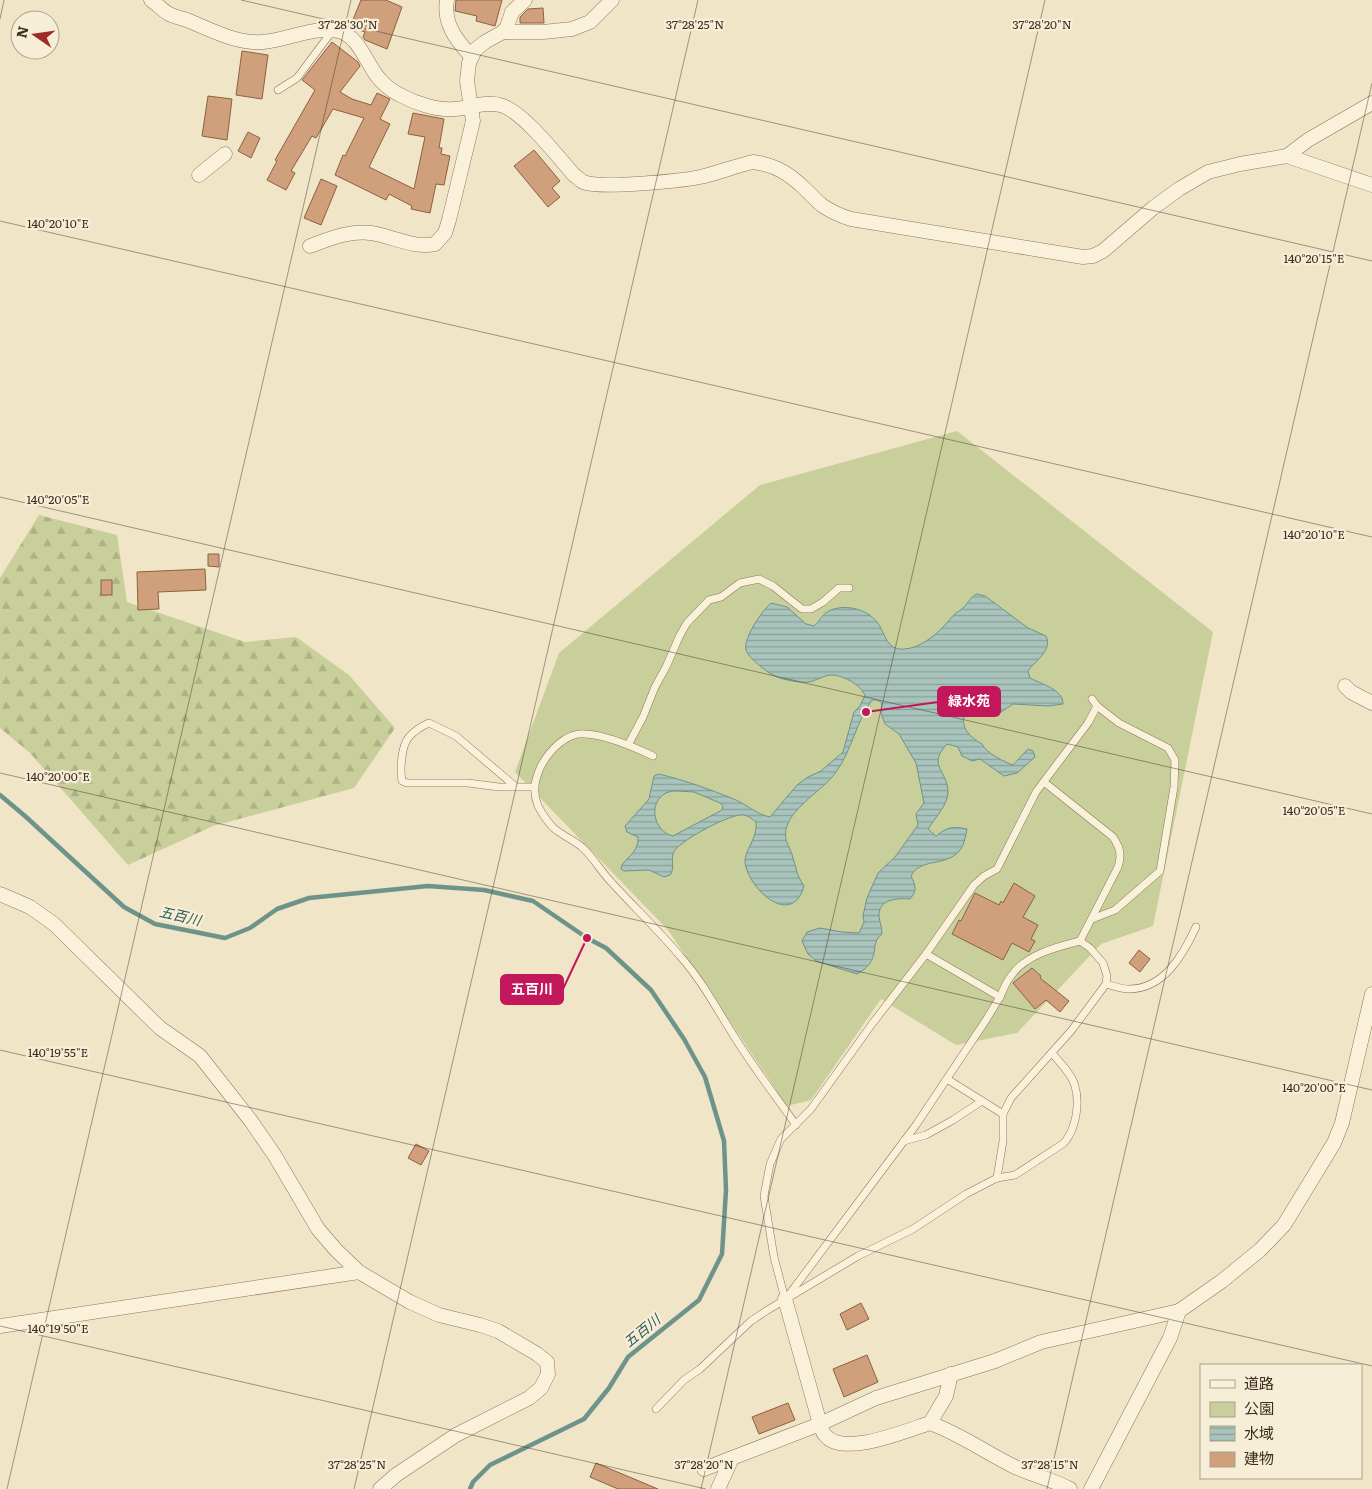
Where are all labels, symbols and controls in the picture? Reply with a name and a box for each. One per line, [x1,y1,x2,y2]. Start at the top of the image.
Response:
north arrow [10,10,60,60]
text: 37°28'30"N [318,15,378,33]
text: 37°28'25"N [666,15,724,33]
text: 37°28'20"N [1012,15,1072,33]
text: N [10,24,32,40]
text: 140°20'10"E [27,214,89,232]
text: 140°20'15"E [1284,249,1345,267]
text: 140°20'05"E [26,490,90,508]
text: 140°20'10"E [1283,525,1345,543]
callout: 緑水苑 [938,687,1000,716]
text: 緑水苑 [948,690,990,710]
text: 140°20'00"E [26,767,90,785]
text: 140°20'05"E [1282,801,1346,819]
water label: 五百川 [158,901,205,930]
callout: 五百川 [501,975,563,1004]
text: 五百川 [511,978,553,998]
text: 140°19'55"E [28,1043,89,1061]
text: 140°20'00"E [1282,1078,1346,1096]
water label: 五百川 [619,1308,666,1351]
text: 140°19'50"E [27,1319,89,1337]
legend [1200,1364,1362,1479]
text: 道路 [1244,1371,1274,1394]
text: 公園 [1244,1396,1274,1419]
text: 水域 [1244,1421,1274,1444]
text: 建物 [1244,1446,1274,1469]
text: 37°28'25"N [328,1455,386,1473]
text: 37°28'20"N [674,1455,734,1473]
text: 37°28'15"N [1021,1455,1079,1473]

